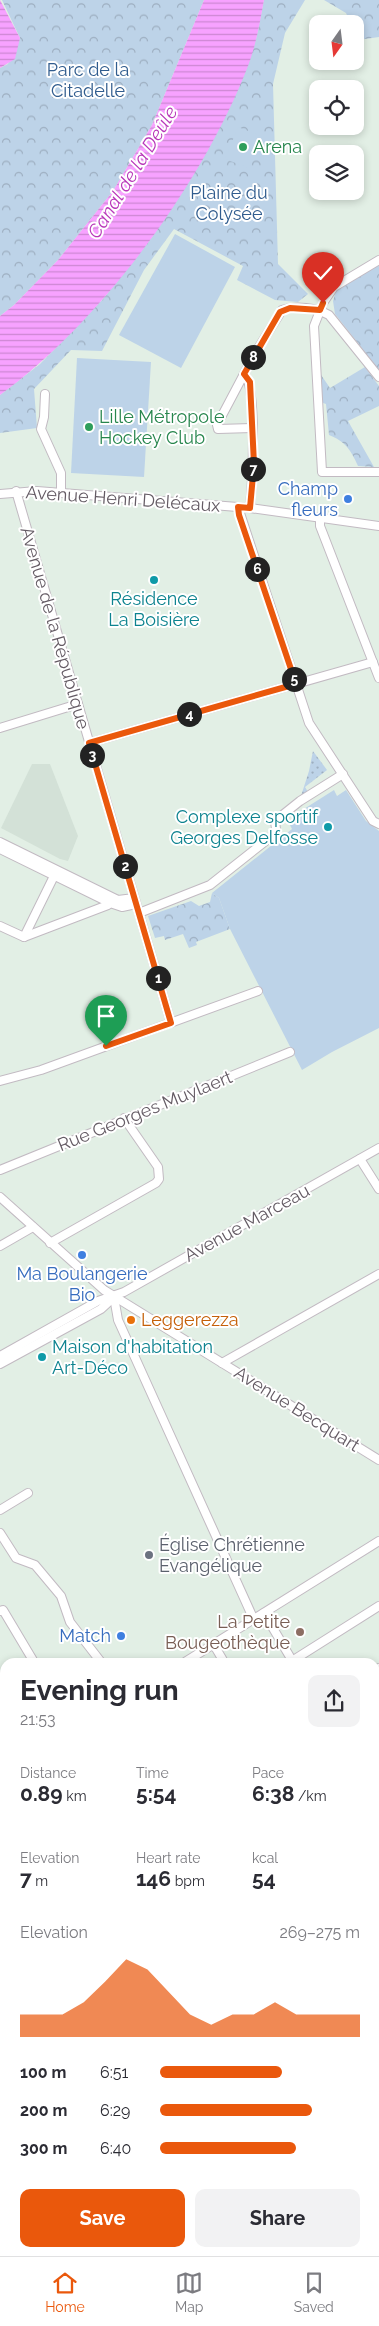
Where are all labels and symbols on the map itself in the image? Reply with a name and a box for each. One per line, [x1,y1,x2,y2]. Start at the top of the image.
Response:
north arrow [309,15,364,70]
park label: Parc de la Citadelle [47,59,129,101]
water label: Canal de la Deûle [83,102,181,242]
place label: Arena [253,136,302,157]
marker: Arena [237,141,249,153]
park label: Plaine du Colysée [190,182,268,224]
pin [302,252,344,303]
pin: 8 [240,344,266,370]
place label: Lille Métropole Hockey Club [99,406,225,448]
marker: Lille Métropole Hockey Club [83,421,95,433]
pin: 7 [240,456,266,482]
place label: Champ fleurs [278,478,338,520]
street label: Avenue Henri Delécaux [25,481,221,516]
marker: Champ fleurs [342,493,354,505]
street label: Avenue de la République [17,524,95,732]
pin: 6 [244,556,270,582]
marker: Résidence La Boisière [148,574,160,586]
place label: Résidence La Boisière [108,588,200,630]
pin: 5 [282,666,306,692]
pin: 4 [176,702,202,726]
pin: 3 [80,742,104,768]
place label: Complexe sportif Georges Delfosse [170,806,319,848]
marker: Complexe sportif Georges Delfosse [322,821,334,833]
pin: 2 [112,854,138,878]
pin: 1 [146,966,170,990]
pin [85,995,127,1046]
street label: Rue Georges Muylaert [54,1066,235,1155]
street label: Avenue Marceau [180,1179,313,1266]
marker: Ma Boulangerie Bio [76,1249,88,1261]
place label: Ma Boulangerie Bio [16,1263,148,1305]
place label: Leggerezza [141,1309,239,1330]
marker: Leggerezza [125,1314,137,1326]
place label: Maison d'habitation Art-Déco [52,1336,213,1378]
marker: Maison d'habitation Art-Déco [36,1351,48,1363]
street label: Avenue Becquart [231,1362,364,1456]
place label: Église Chrétienne Evangélique [159,1533,305,1576]
marker: Église Chrétienne Evangélique [143,1549,155,1561]
place label: La Petite Bougeothèque [165,1611,290,1653]
place label: Match [59,1625,111,1646]
marker: La Petite Bougeothèque [294,1626,306,1638]
marker: Match [115,1630,127,1642]

